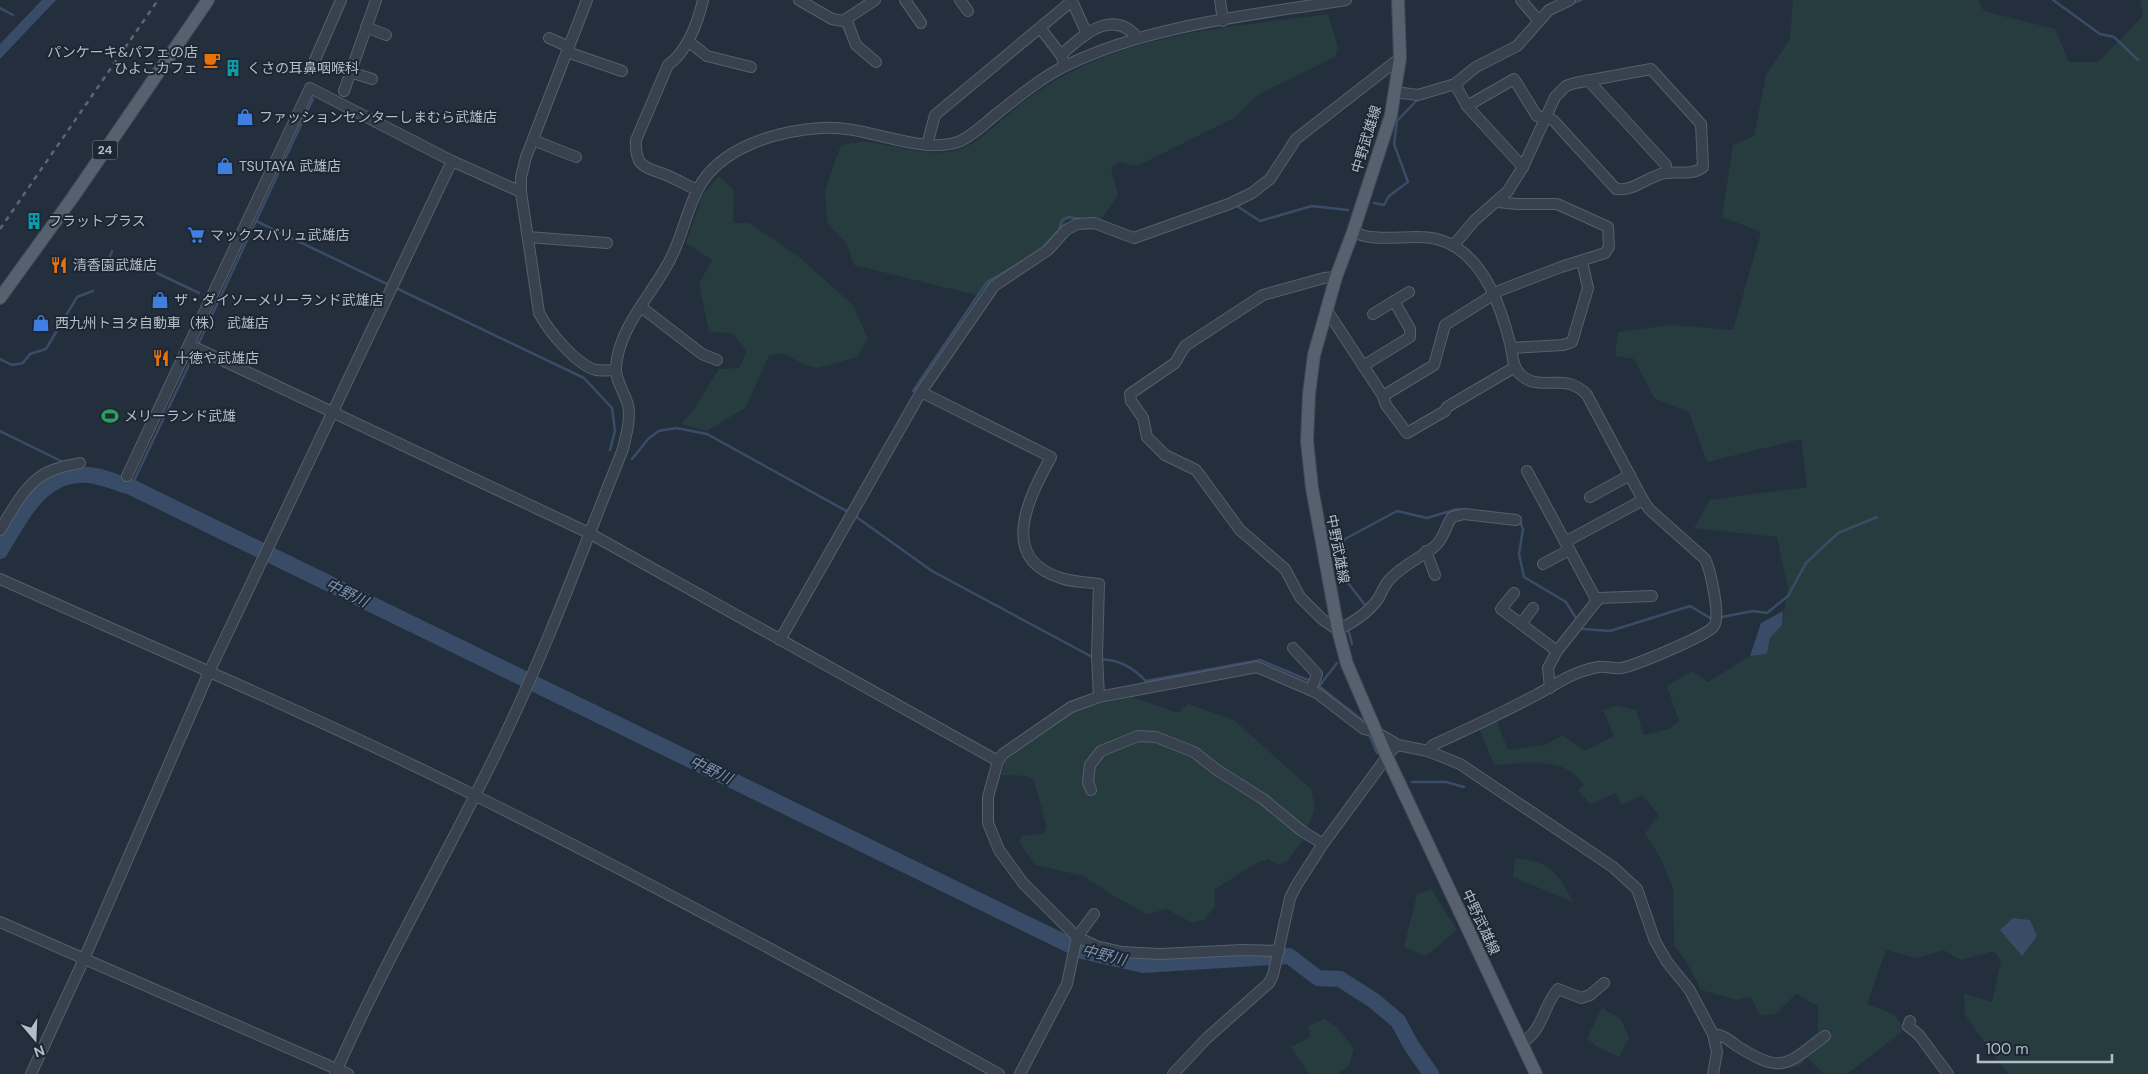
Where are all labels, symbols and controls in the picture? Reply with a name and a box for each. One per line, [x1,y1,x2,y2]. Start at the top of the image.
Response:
place label: パンケーキ&パフェの店 ひよこカフェ [47,43,198,77]
cafe icon: パンケーキ&パフェの店 ひよこカフェ [202,50,222,70]
building icon: くさの耳鼻咽喉科 [223,58,243,78]
place label: くさの耳鼻咽喉科 [247,59,359,77]
street label: 中野武雄線 [1347,103,1385,175]
shop icon: ファッションセンターしまむら武雄店 [235,107,255,127]
place label: ファッションセンターしまむら武雄店 [259,108,497,126]
road number: 24 [92,140,118,160]
shop icon: TSUTAYA 武雄店 [215,156,235,176]
place label: TSUTAYA 武雄店 [239,157,341,175]
building icon: フラットプラス [24,211,44,231]
place label: フラットプラス [48,212,146,230]
supermarket icon: マックスバリュ武雄店 [186,225,206,245]
place label: マックスバリュ武雄店 [210,226,350,244]
restaurant icon: 清香園武雄店 [49,255,69,275]
place label: 清香園武雄店 [73,256,157,274]
shop icon: ザ・ダイソーメリーランド武雄店 [150,290,170,310]
place label: ザ・ダイソーメリーランド武雄店 [174,291,383,309]
shop icon: 西九州トヨタ自動車（株） 武雄店 [31,313,51,333]
place label: 西九州トヨタ自動車（株） 武雄店 [55,314,269,332]
restaurant icon: 十徳や武雄店 [151,348,171,368]
place label: 十徳や武雄店 [175,349,259,367]
sports icon: メリーランド武雄 [100,406,120,426]
place label: メリーランド武雄 [124,407,236,425]
street label: 中野武雄線 [1322,513,1354,585]
water label: 中野川 [322,574,373,613]
water label: 中野川 [686,751,737,790]
street label: 中野武雄線 [1458,886,1504,958]
water label: 中野川 [1080,940,1130,971]
north arrow [10,1014,60,1064]
scale bar [1978,1032,2112,1064]
text: 100 m [1986,1039,2029,1059]
text: N [31,1041,47,1061]

